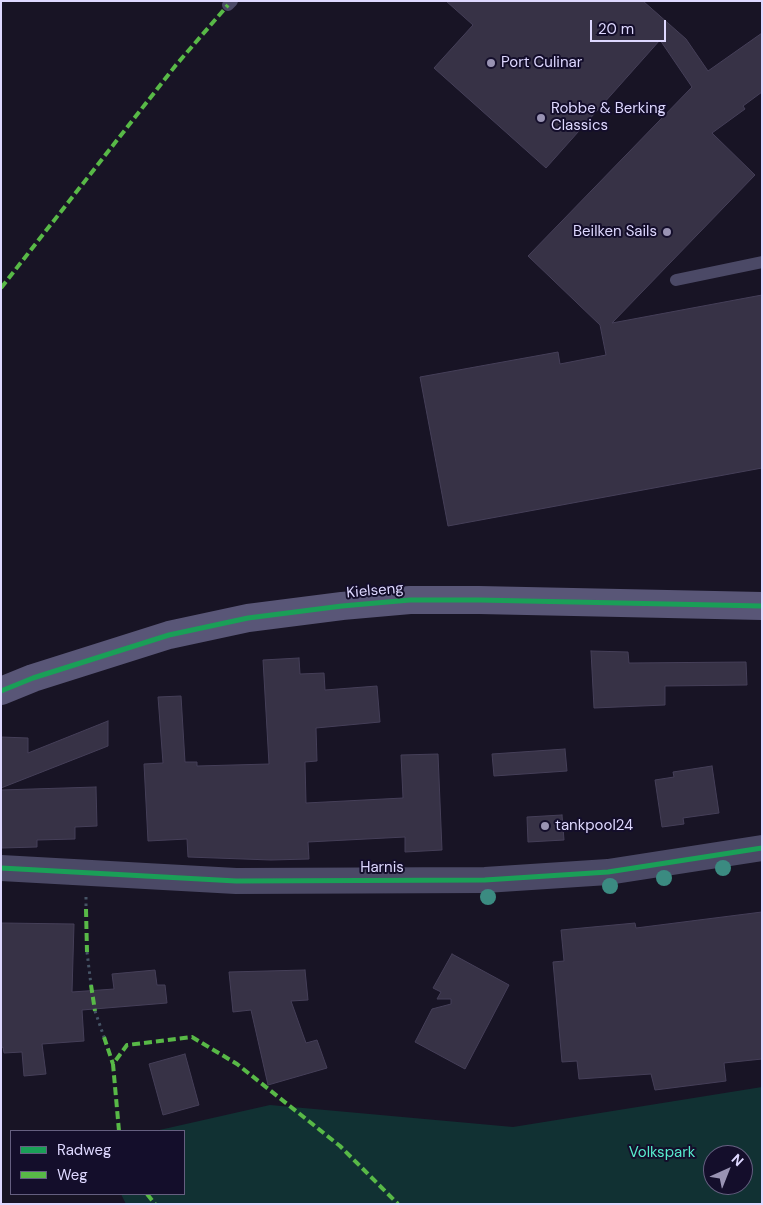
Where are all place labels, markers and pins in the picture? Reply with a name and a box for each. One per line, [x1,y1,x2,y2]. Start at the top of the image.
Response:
place label: Port Culinar [501,54,582,72]
marker: Port Culinar [485,57,497,69]
place label: Robbe & Berking Classics [551,100,666,135]
marker: Robbe & Berking Classics [535,112,547,124]
place label: Beilken Sails [573,223,657,241]
marker: Beilken Sails [661,226,673,238]
place label: tankpool24 [555,817,633,835]
marker: tankpool24 [539,820,551,832]

